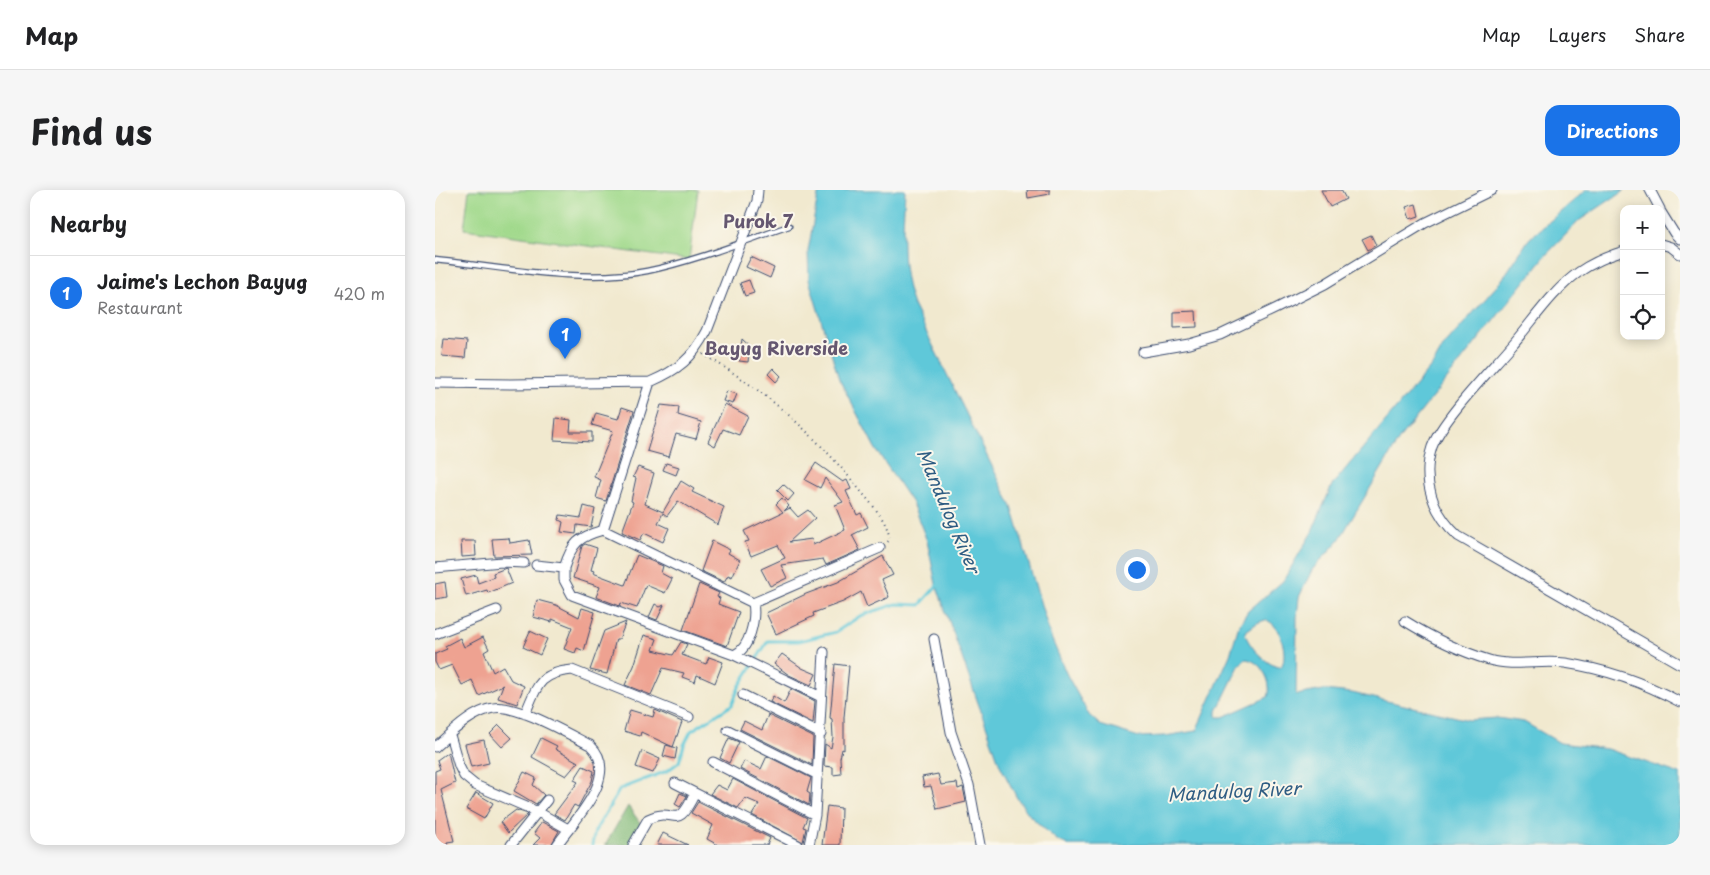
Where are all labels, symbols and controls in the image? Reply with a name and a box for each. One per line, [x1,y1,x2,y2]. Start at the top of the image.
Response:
text: Map [25,17,78,53]
text: Map [1482,21,1521,48]
text: Layers [1549,21,1606,48]
text: Share [1634,21,1685,48]
text: Find us [30,104,152,157]
button: Directions [1545,105,1680,156]
map controls [1620,205,1665,340]
button: + [1620,205,1665,250]
text: Nearby [50,207,127,239]
district label: Purok 7 [723,207,794,234]
button: − [1620,250,1665,295]
text: Jaime's Lechon Bayug [97,267,308,295]
text: 1 [62,281,70,305]
text: 420 m [334,281,385,305]
text: Restaurant [97,295,183,319]
button: locate [1620,295,1665,340]
pin: 1 [549,318,581,359]
district label: Bayug Riverside [704,334,848,361]
water label: Mandulog River [911,444,989,579]
your location [1124,557,1150,583]
water label: Mandulog River [1167,773,1304,807]

